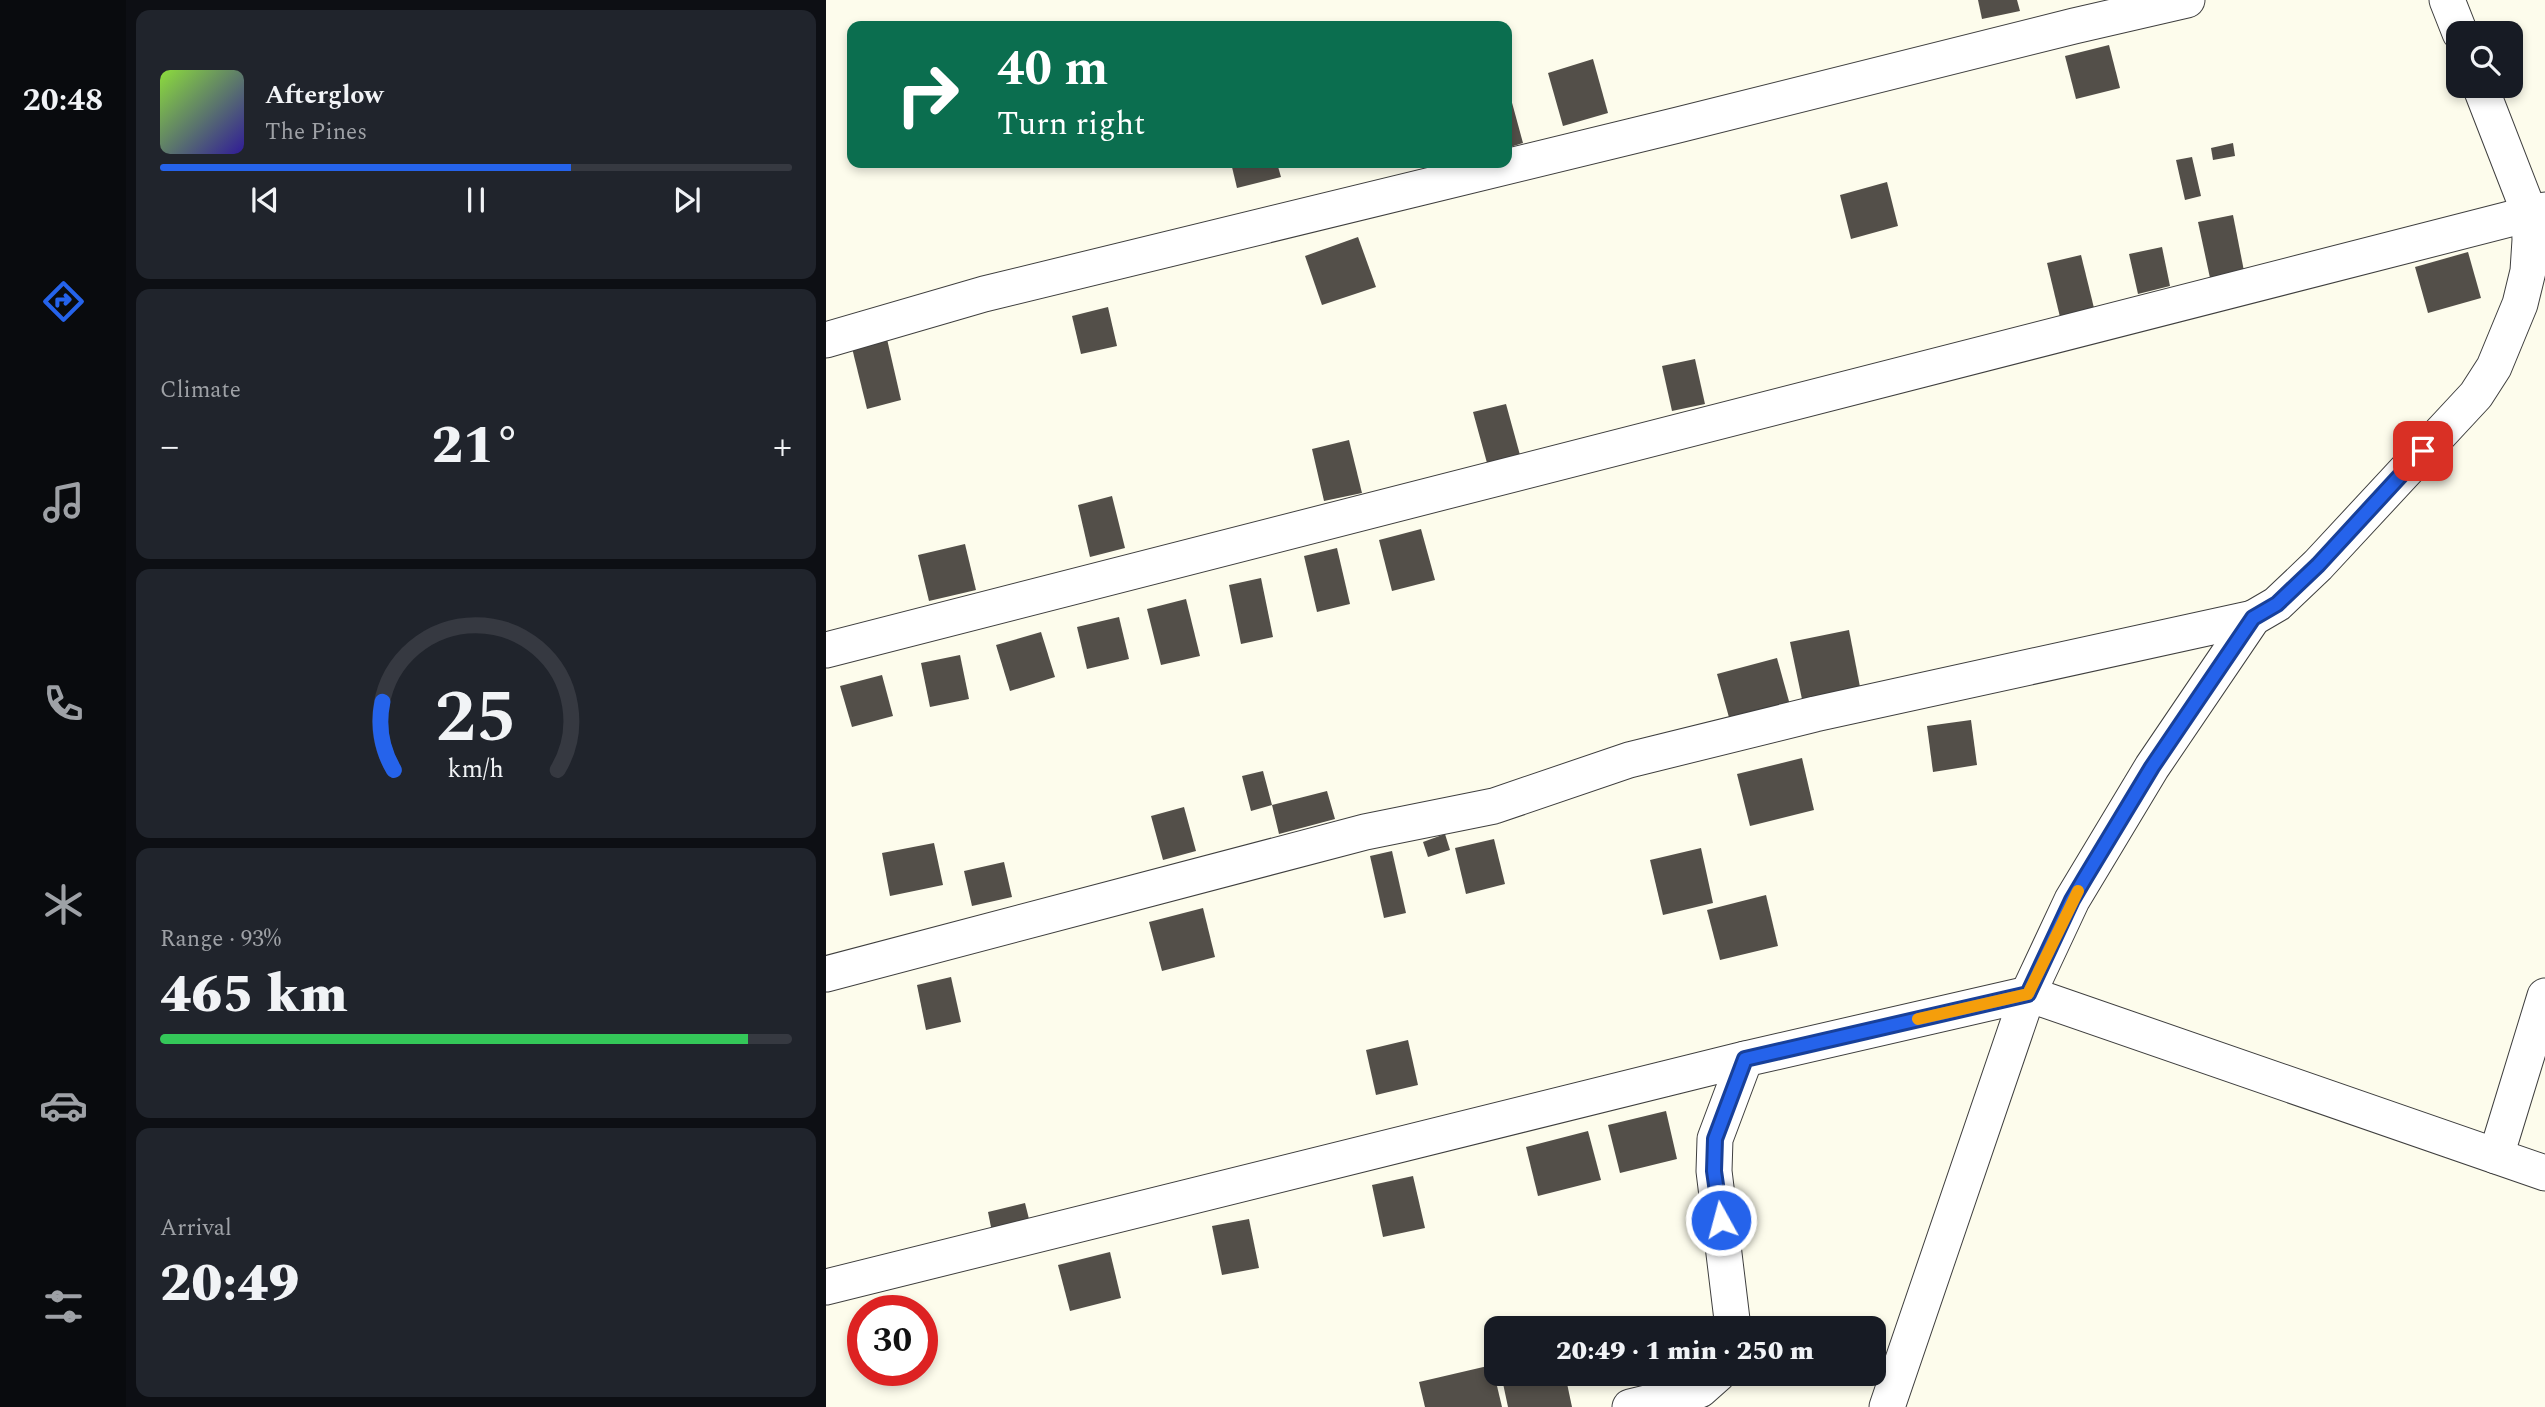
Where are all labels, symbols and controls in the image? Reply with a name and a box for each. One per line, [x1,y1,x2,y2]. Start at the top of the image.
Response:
map controls [2446,21,2523,98]
button: search [2446,21,2523,98]
text: 40 m [997,32,1108,107]
icon: right [882,49,973,140]
text: Afterglow [265,75,384,115]
text: 20:48 [23,76,103,125]
text: Turn right [997,100,1145,149]
text: The Pines [265,115,367,150]
icon: previous [246,181,284,219]
icon: pause [457,181,495,219]
icon: next [668,181,706,219]
icon: directions [39,277,88,326]
text: Climate [160,373,241,408]
text: 21° [432,407,520,486]
text: − [160,418,179,476]
text: + [773,418,792,476]
pin [2393,421,2453,481]
icon: arrive [2404,432,2442,470]
icon: music [39,478,88,527]
text: 25 [435,663,517,774]
icon: phone [39,679,88,728]
text: km/h [448,750,504,788]
icon: climate [39,880,88,929]
text: Range · 93% [160,922,281,957]
text: 465 km [160,956,348,1035]
icon: car [39,1081,88,1130]
position arrow [1684,1183,1758,1257]
text: Arrival [160,1211,232,1246]
text: 20:49 [160,1245,299,1324]
icon: filters [39,1282,88,1331]
speed limit sign: 30 [847,1295,938,1386]
text: 20:49 · 1 min · 250 m [1556,1331,1814,1371]

